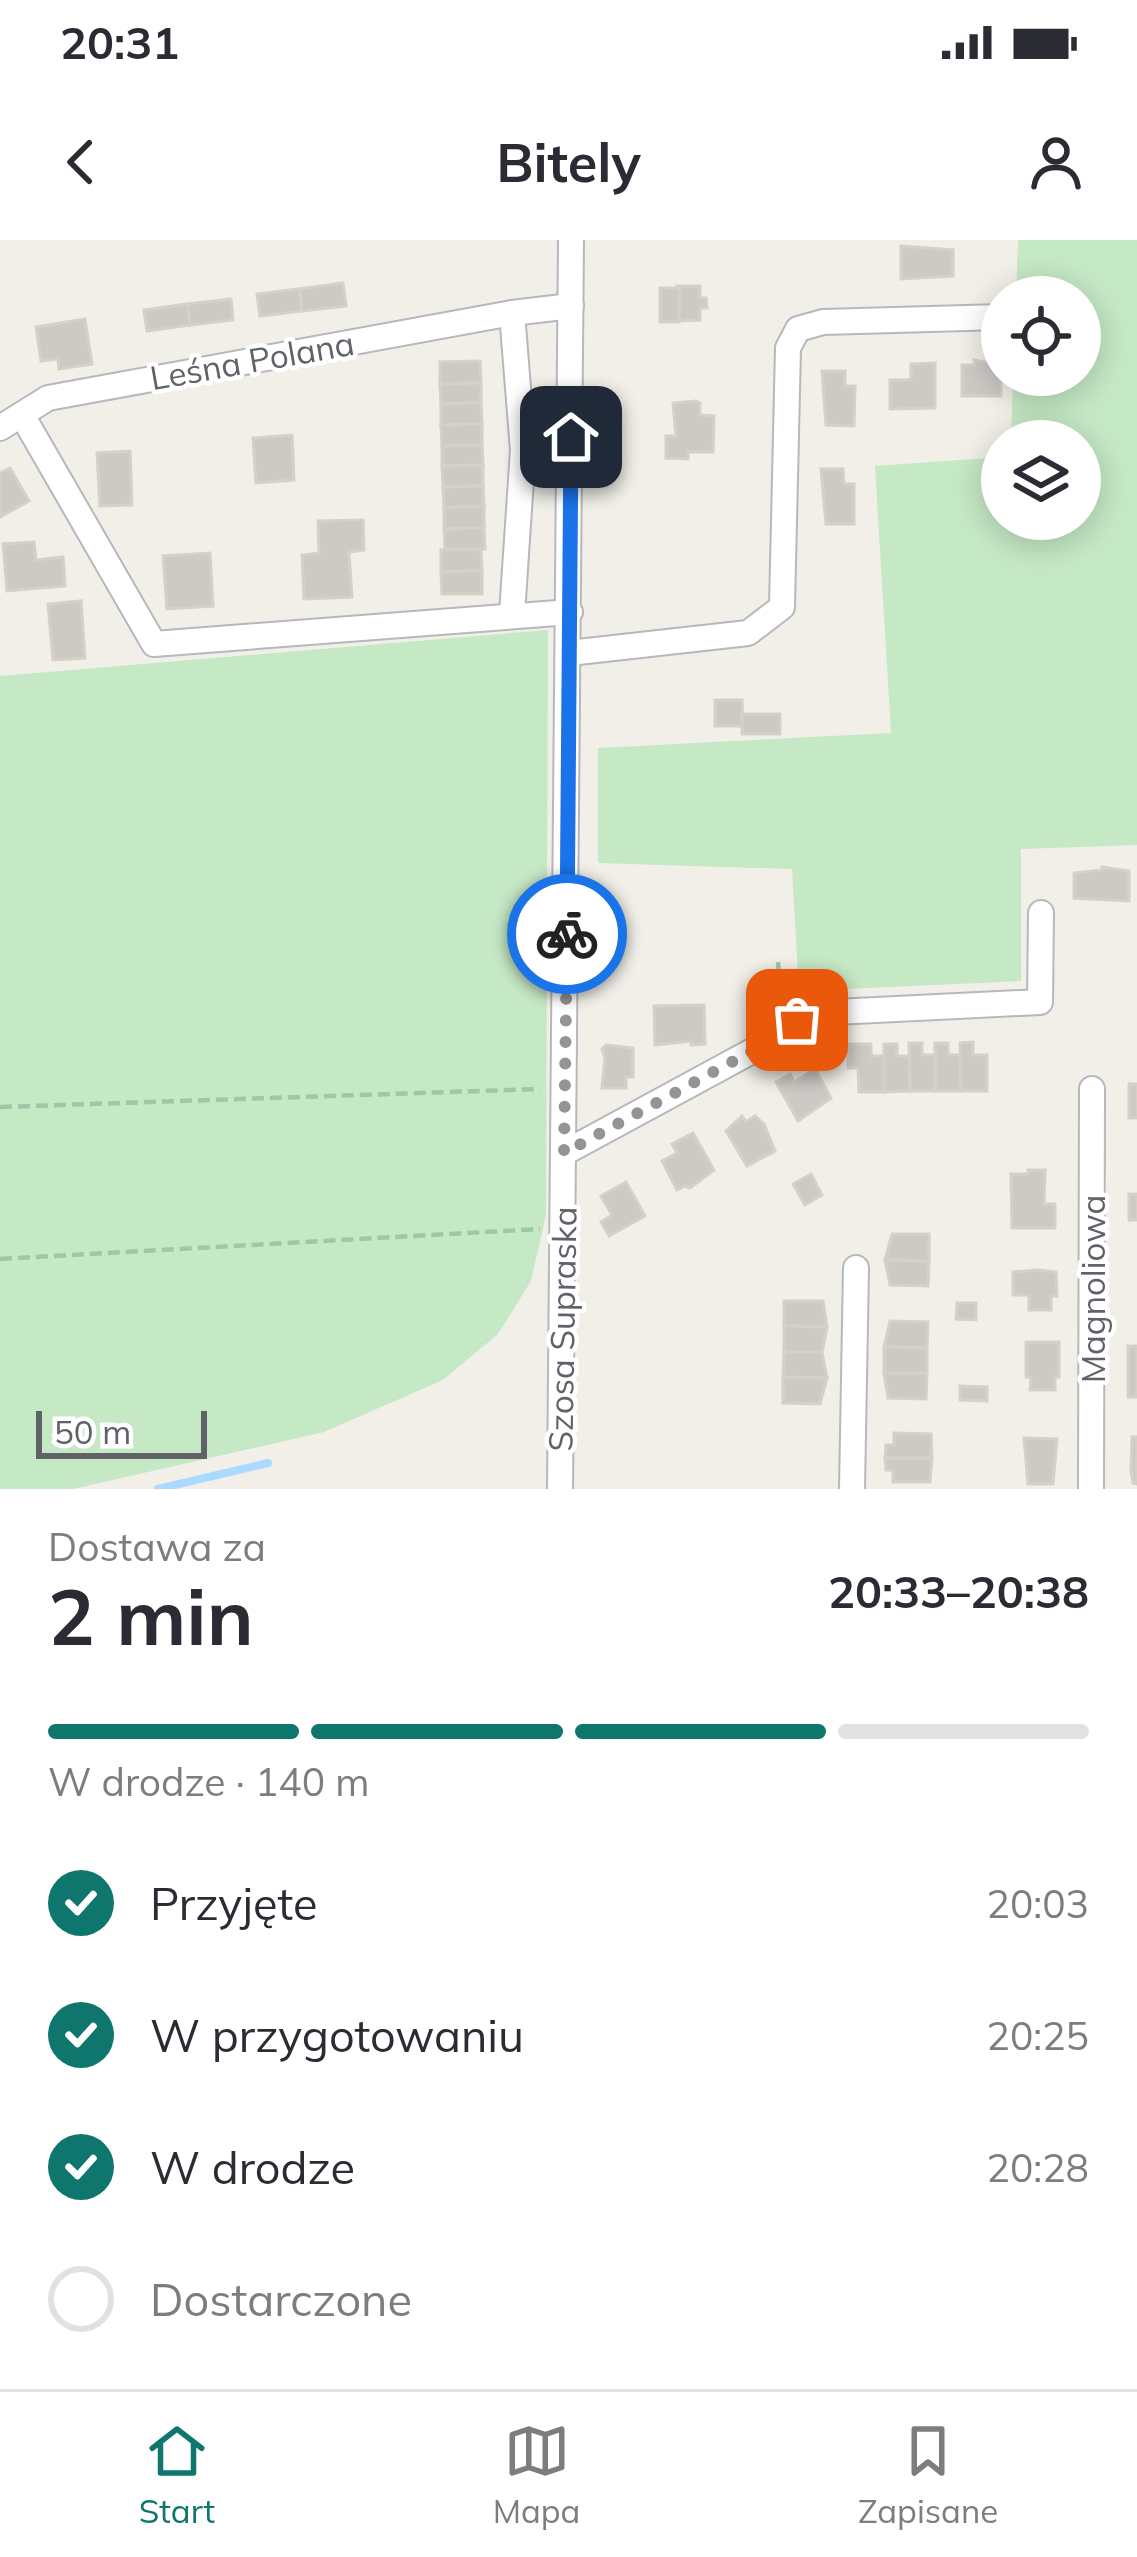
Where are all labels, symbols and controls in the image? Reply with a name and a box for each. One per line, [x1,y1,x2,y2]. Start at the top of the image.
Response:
text: 20:31 [60,14,179,70]
text: Bitely [496,128,641,196]
icon: back [48,129,114,195]
icon: person [1023,129,1089,195]
map controls [981,276,1101,540]
button: locate [981,276,1101,396]
street label: Leśna Polana [147,322,357,398]
pin [520,386,622,488]
icon: home [538,404,604,470]
button: layers [981,420,1101,540]
courier [507,874,627,994]
icon: bike [534,901,600,967]
pin [746,969,848,1071]
icon: bag [764,987,830,1053]
street label: Magnoliowa [1072,1195,1113,1383]
street label: Szosa Supraska [539,1206,585,1452]
scale bar [36,1405,207,1458]
text: 50 m [54,1411,131,1452]
text: Dostawa za [48,1522,266,1571]
text: 20:33–20:38 [828,1563,1089,1619]
text: 2 min [48,1567,254,1665]
text: W drodze · 140 m [48,1757,370,1806]
icon: check [48,1870,114,1936]
text: Przyjęte [150,1875,317,1931]
text: 20:03 [987,1879,1089,1928]
icon: check [48,2002,114,2068]
text: W przygotowaniu [150,2007,524,2063]
text: 20:25 [987,2011,1089,2060]
icon: check [48,2134,114,2200]
text: W drodze [150,2139,355,2195]
text: 20:28 [987,2143,1089,2192]
text: Dostarczone [150,2271,412,2327]
tab: Start [139,2418,215,2531]
tab: Mapa [493,2418,580,2531]
tab: Zapisane [858,2418,998,2531]

